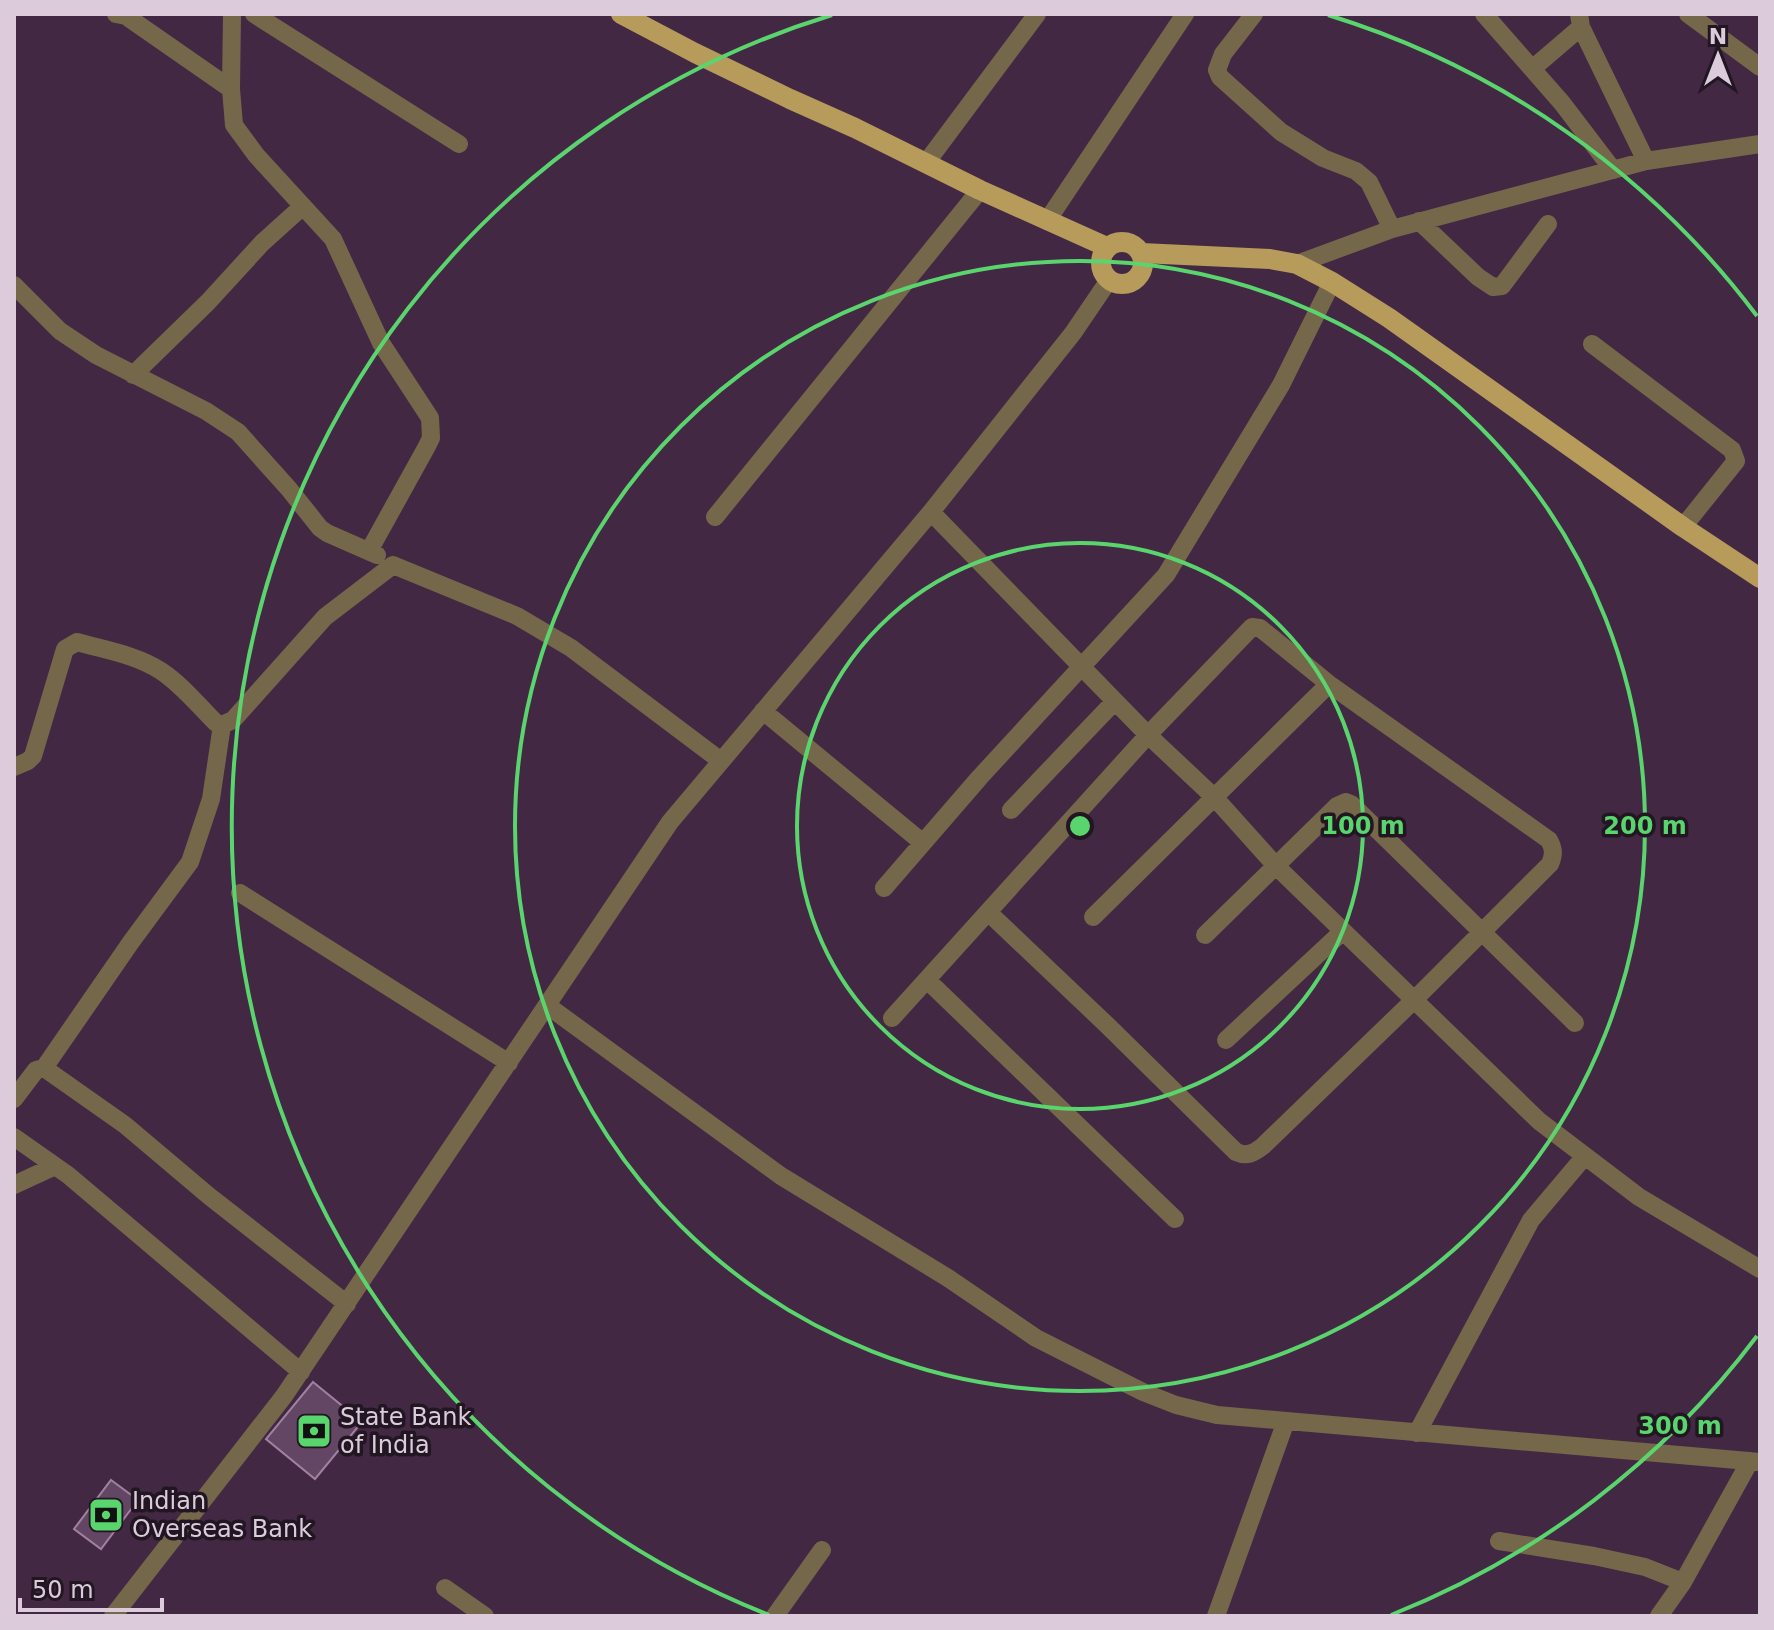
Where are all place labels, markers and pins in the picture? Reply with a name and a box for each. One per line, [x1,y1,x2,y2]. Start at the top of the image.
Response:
centre of rings [1066,812,1094,840]
place label: State Bank of India [340,1403,472,1459]
bank icon: State Bank of India [295,1412,333,1450]
place label: Indian Overseas Bank [132,1487,312,1543]
bank icon: Indian Overseas Bank [87,1496,125,1534]

